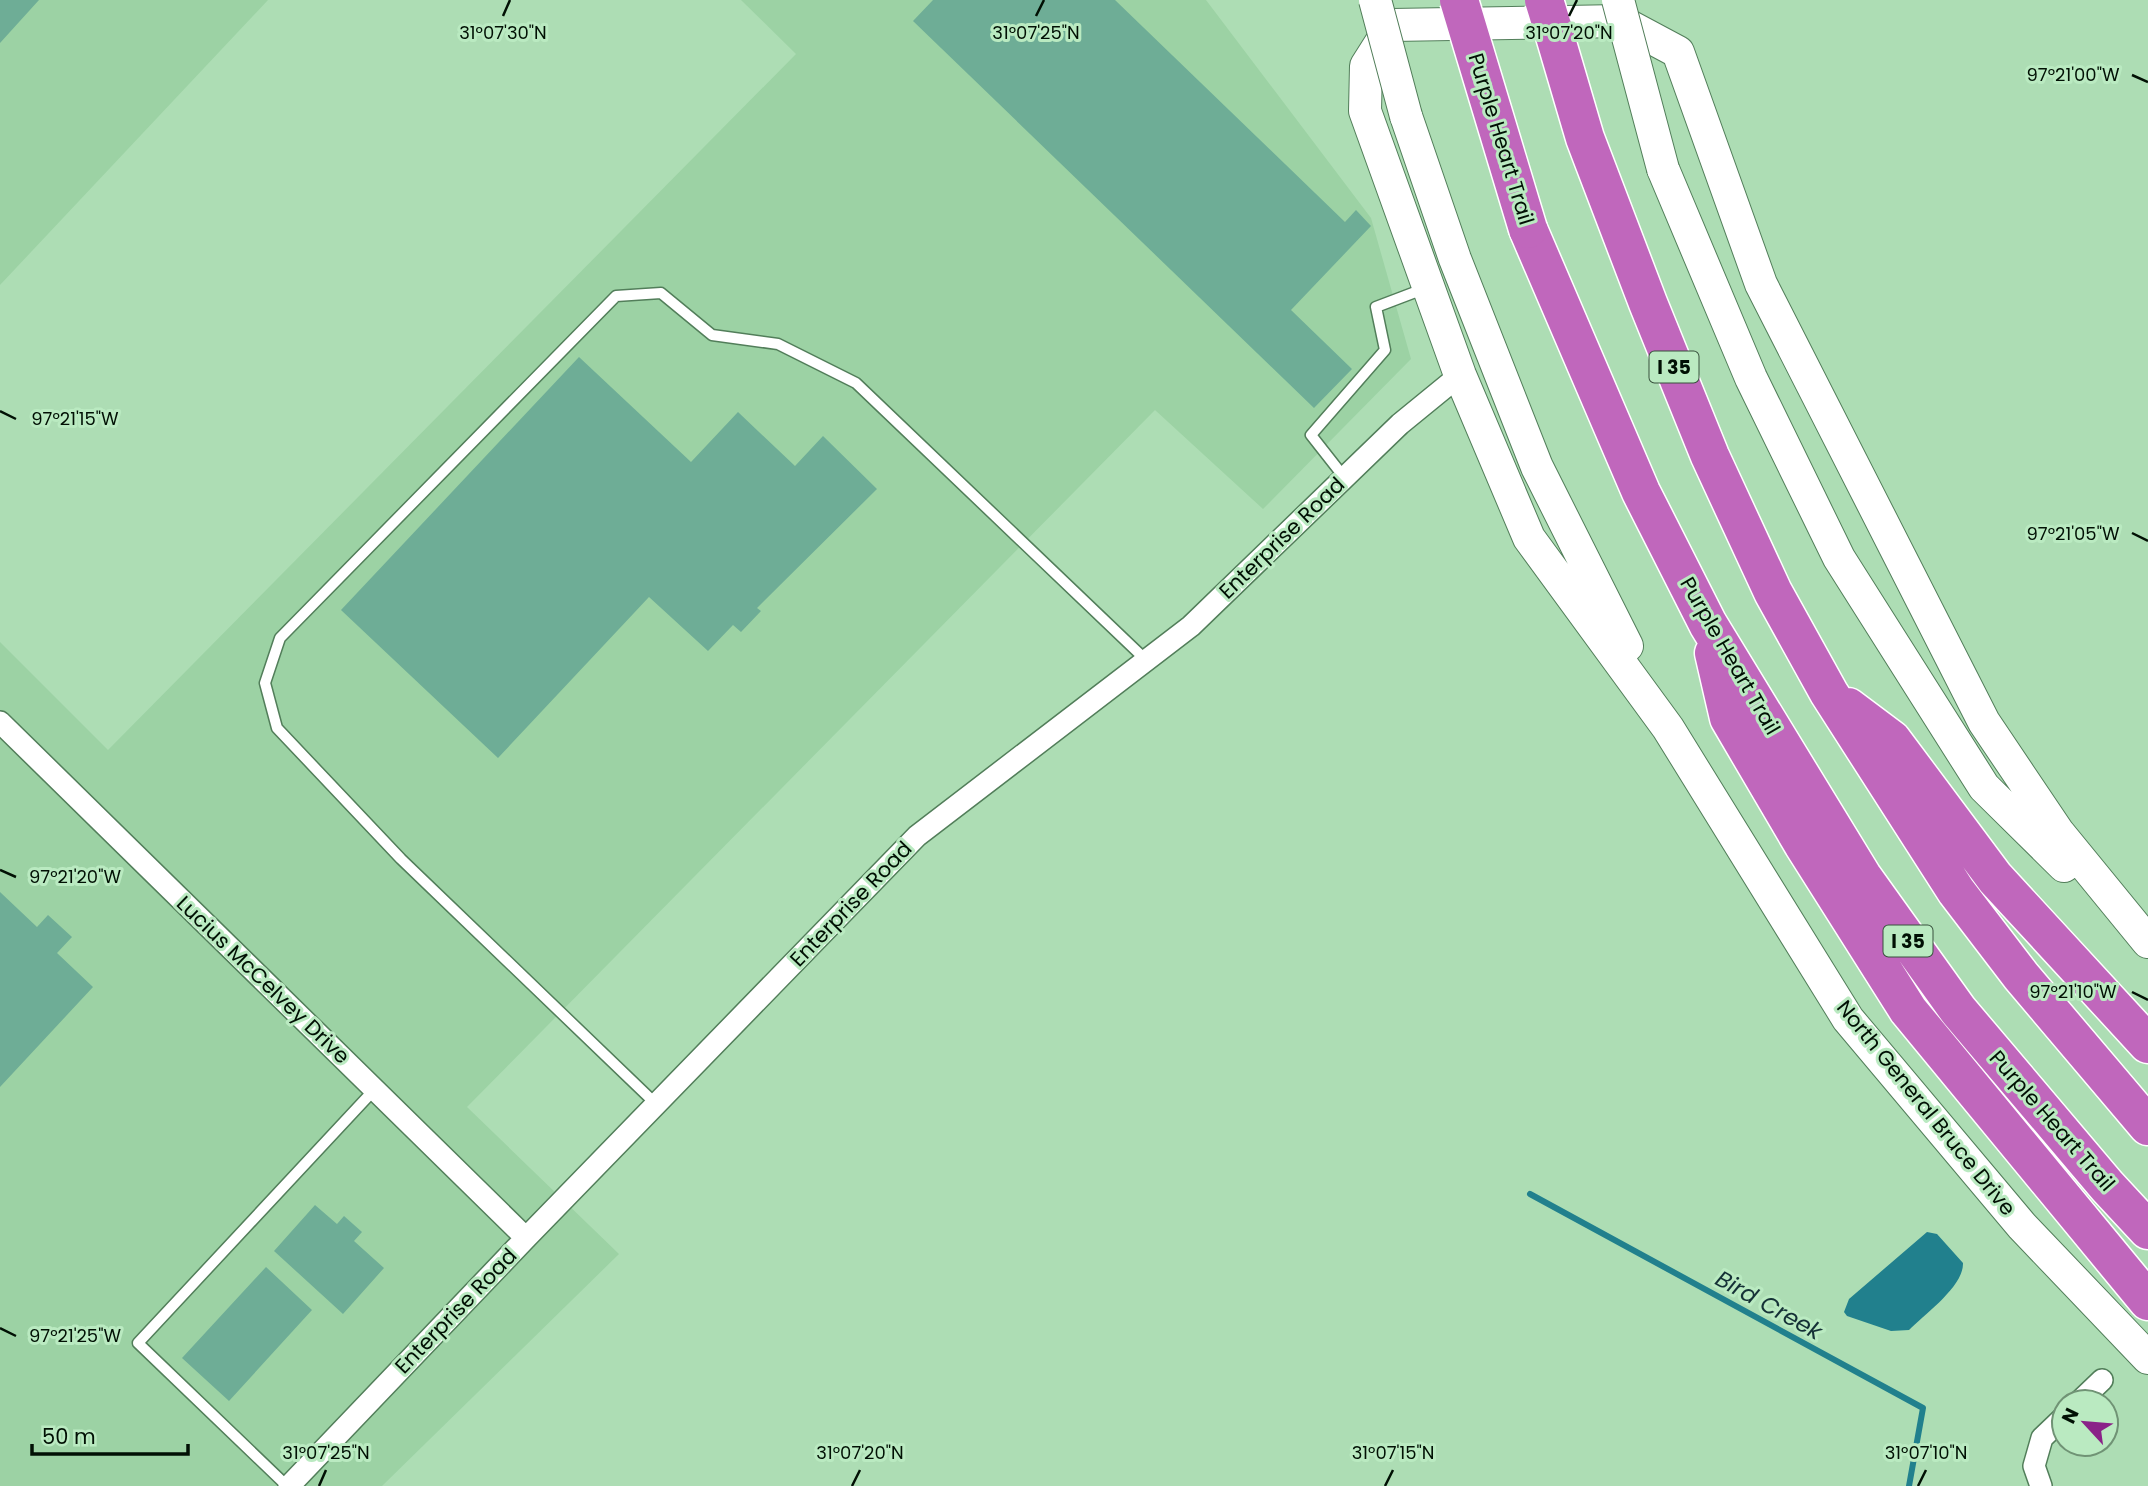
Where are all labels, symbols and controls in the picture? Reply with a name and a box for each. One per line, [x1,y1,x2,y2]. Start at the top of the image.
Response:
text: 31°07'30"N [459,20,547,45]
text: 31°07'25"N [992,20,1080,45]
text: 31°07'20"N [1525,20,1613,45]
street label: Purple Heart Trail [1462,50,1541,228]
text: 97°21'00"W [2027,62,2120,87]
road number: I 35 [1650,352,1698,382]
text: 97°21'15"W [31,406,119,431]
street label: Enterprise Road [1213,470,1351,605]
text: 97°21'05"W [2027,521,2120,546]
street label: Purple Heart Trail [1673,571,1787,740]
street label: Enterprise Road [783,835,918,973]
text: 97°21'20"W [29,864,121,889]
street label: Lucius McCelvey Drive [170,889,356,1070]
road number: I 35 [1884,925,1932,956]
text: 97°21'10"W [2029,979,2117,1004]
street label: North General Bruce Drive [1830,994,2022,1222]
street label: Purple Heart Trail [1983,1044,2122,1197]
street label: Enterprise Road [388,1242,523,1380]
water label: Bird Creek [1710,1263,1829,1348]
text: 97°21'25"W [29,1323,121,1348]
north arrow [2050,1388,2120,1458]
text: N [2055,1403,2085,1428]
scale bar [32,1412,187,1456]
text: 50 m [42,1422,96,1451]
text: 31°07'25"N [282,1440,370,1465]
text: 31°07'20"N [816,1440,904,1465]
text: 31°07'15"N [1352,1440,1434,1465]
text: 31°07'10"N [1885,1440,1967,1465]

